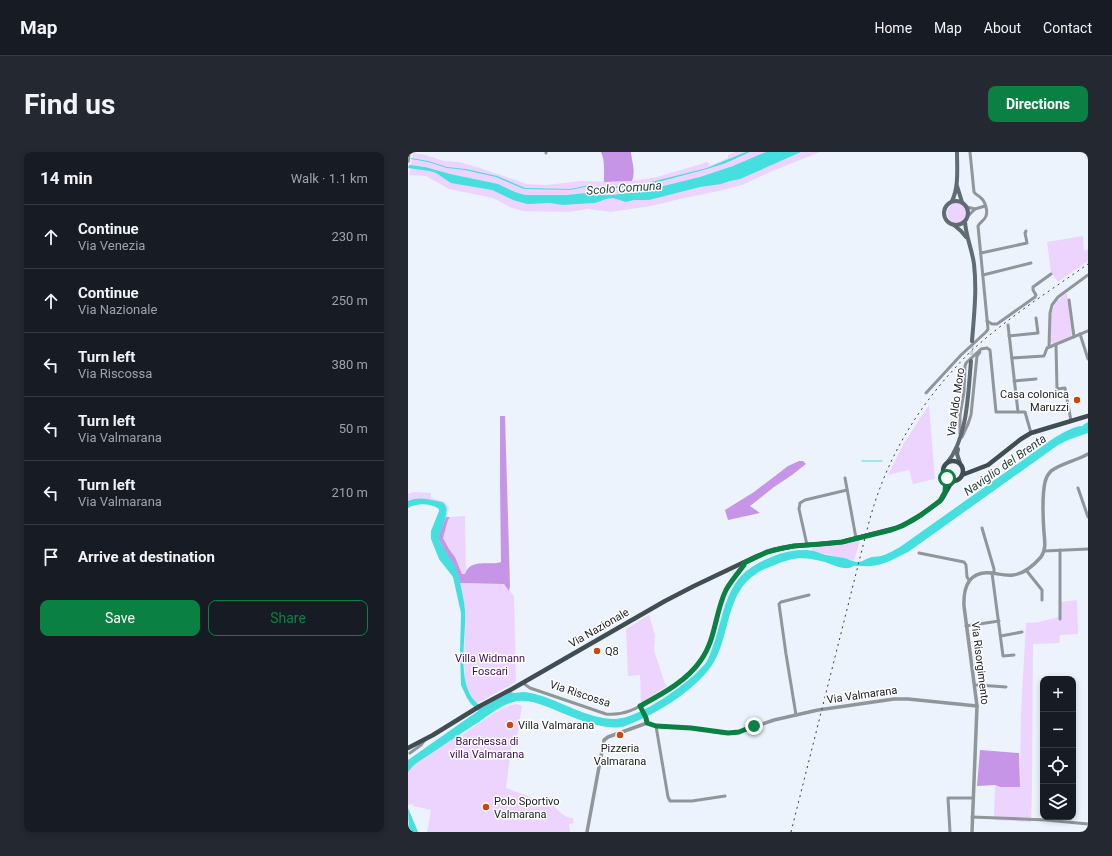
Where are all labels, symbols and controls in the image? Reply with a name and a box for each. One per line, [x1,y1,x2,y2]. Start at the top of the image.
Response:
text: Map [20,16,58,39]
text: Home [874,20,912,36]
text: Map [934,20,962,36]
text: About [984,20,1021,36]
text: Contact [1043,20,1092,36]
button: Directions [988,86,1088,122]
text: Find us [24,88,115,121]
text: 14 min [40,168,93,188]
text: Walk · 1.1 km [291,171,368,186]
water label: Scolo Comuna [586,178,662,198]
text: Continue [78,220,139,238]
icon: ahead [40,226,62,248]
text: 230 m [331,229,368,244]
text: Via Venezia [78,238,145,253]
text: Continue [78,284,139,302]
icon: ahead [40,290,62,312]
text: 250 m [331,293,368,308]
text: Via Nazionale [78,302,157,317]
text: Turn left [78,348,135,366]
icon: left [40,354,62,376]
text: 380 m [331,357,368,372]
text: Via Riscossa [78,366,152,381]
street label: Via Aldo Moro [945,367,967,437]
place label: Casa colonica Maruzzi [1000,388,1069,414]
marker: Casa colonica Maruzzi [1072,395,1082,405]
text: Turn left [78,412,135,430]
icon: left [40,418,62,440]
text: 50 m [339,421,368,436]
text: Via Valmarana [78,430,162,445]
water label: Naviglio del Brenta [961,431,1049,499]
route start [938,469,956,487]
text: Turn left [78,476,135,494]
icon: left [40,482,62,504]
text: 210 m [331,485,368,500]
text: Via Valmarana [78,494,162,509]
icon: arrive [40,546,62,568]
text: Arrive at destination [78,548,215,566]
button: Save [40,600,200,636]
button: Share [208,600,368,636]
street label: Via Nazionale [567,605,631,650]
street label: Via Risorgimento [968,621,992,705]
place label: Q8 [605,645,619,658]
marker: Q8 [592,646,602,656]
park label: Villa Widmann Foscari [455,652,525,678]
map controls [1040,676,1076,820]
button: + [1040,676,1076,712]
street label: Via Riscossa [548,678,612,710]
street label: Via Valmarana [826,684,898,706]
button: − [1040,712,1076,748]
route end [745,717,763,735]
place label: Villa Valmarana [518,719,594,732]
marker: Villa Valmarana [505,720,515,730]
marker: Pizzeria Valmarana [615,730,625,740]
park label: Barchessa di villa Valmarana [450,735,524,761]
place label: Pizzeria Valmarana [594,742,646,768]
button: locate [1040,748,1076,784]
button: layers [1040,784,1076,820]
place label: Polo Sportivo Valmarana [494,795,560,821]
marker: Polo Sportivo Valmarana [481,802,491,812]

